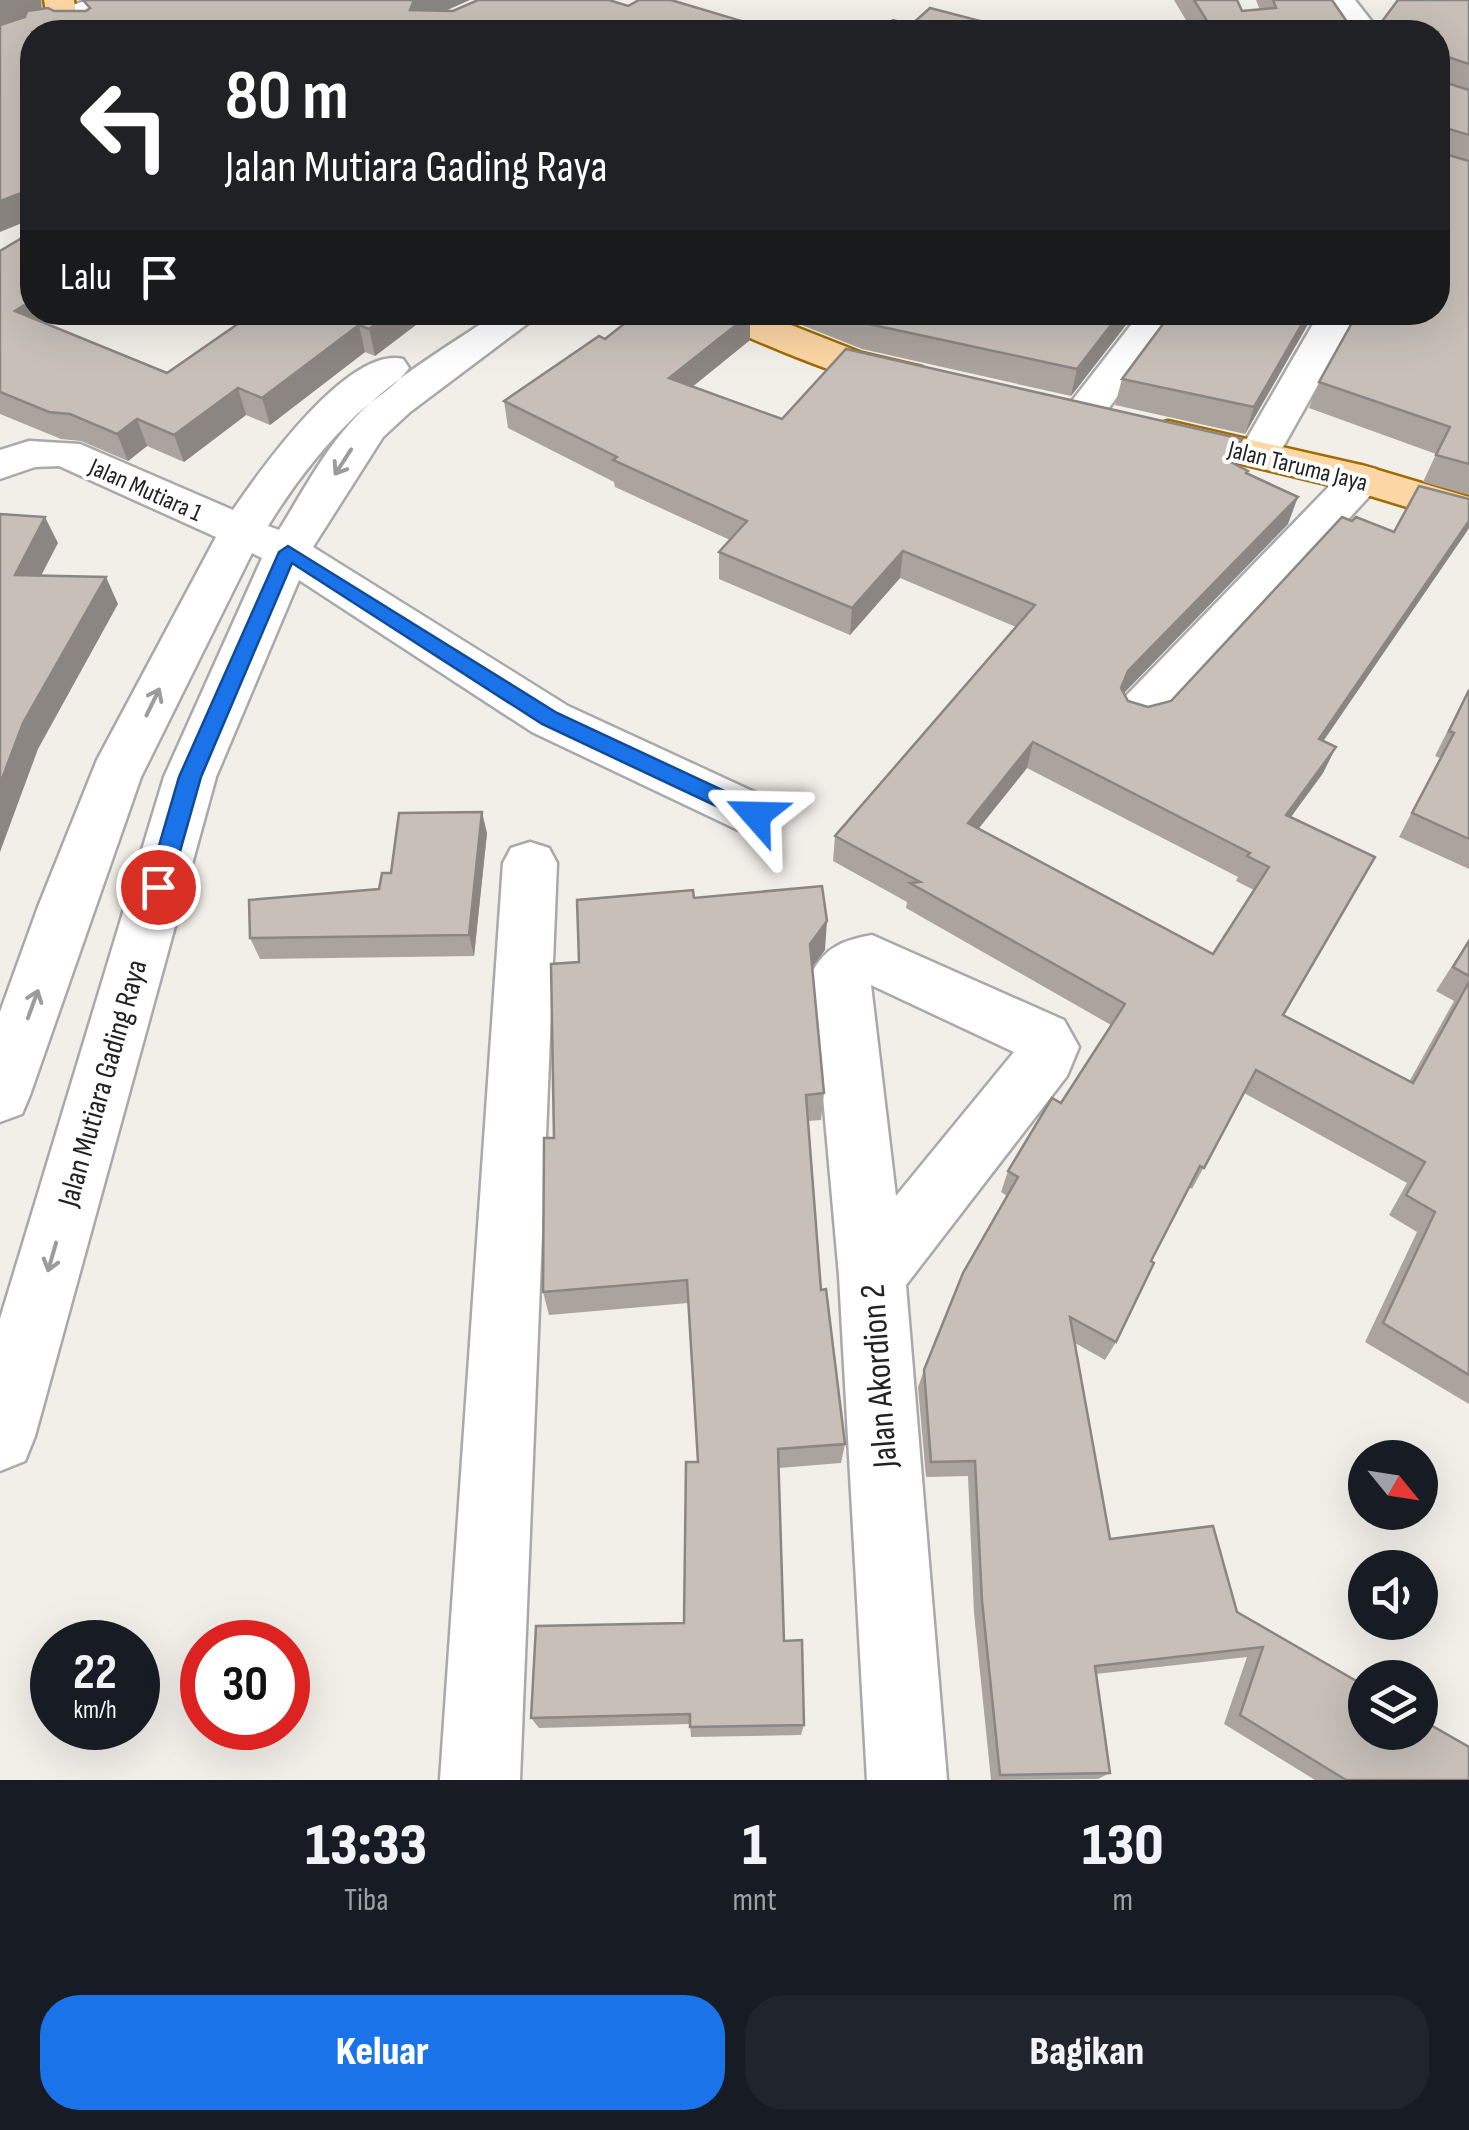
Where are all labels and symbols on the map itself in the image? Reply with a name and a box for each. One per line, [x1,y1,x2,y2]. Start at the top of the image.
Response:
street label: Jalan Taruma Jaya [1224,434,1371,499]
one-way arrow [332,448,353,476]
street label: Jalan Mutiara 1 [83,451,207,529]
one-way arrow [144,688,163,718]
position arrow [704,763,808,867]
pin [116,845,201,930]
street label: Jalan Mutiara Gading Raya [50,956,155,1212]
one-way arrow [25,989,43,1020]
one-way arrow [41,1241,60,1272]
street label: Jalan Akordion 2 [852,1283,907,1470]
north arrow [1348,1440,1438,1530]
speed limit sign: 30 [180,1620,310,1750]

